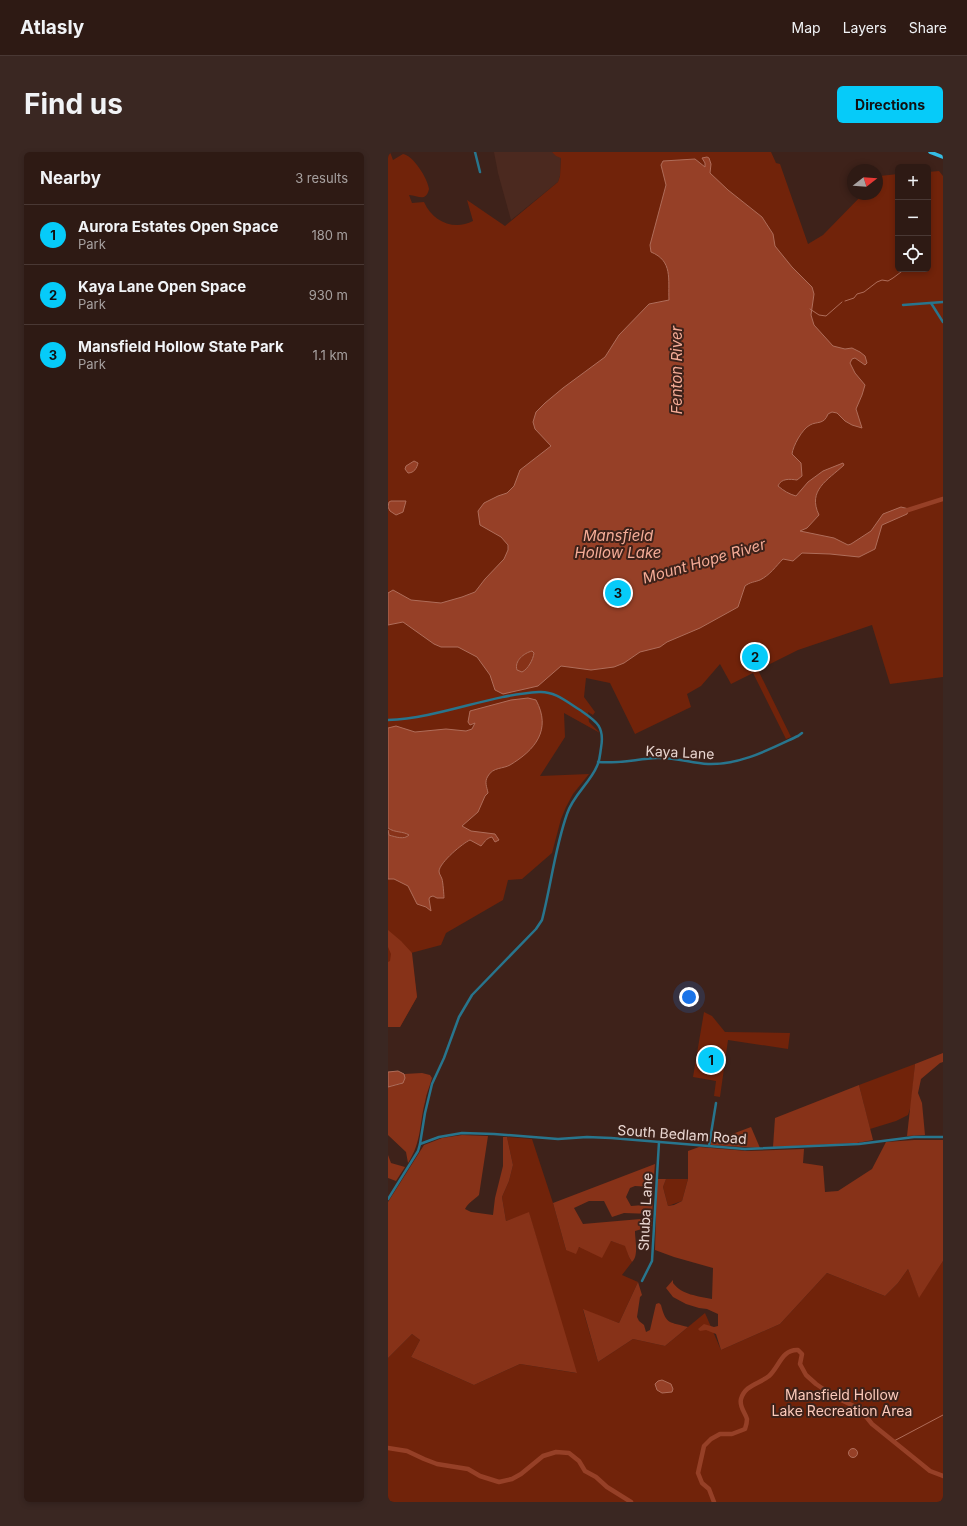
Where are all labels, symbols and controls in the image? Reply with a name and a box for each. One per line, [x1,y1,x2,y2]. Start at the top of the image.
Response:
text: Atlasly [20,16,84,39]
text: Map [792,19,821,36]
text: Layers [843,19,887,36]
text: Share [909,19,947,36]
button: Directions [837,86,943,123]
text: Find us [24,87,123,121]
north arrow [847,164,883,200]
map controls [895,164,931,272]
button: + [895,164,931,200]
text: Nearby [40,168,101,188]
text: 3 results [295,170,348,186]
button: − [895,200,931,236]
text: Aurora Estates Open Space [78,217,278,236]
text: 1 [50,227,56,243]
text: 180 m [311,227,348,243]
text: Park [78,236,106,252]
button: locate [895,236,931,272]
text: Kaya Lane Open Space [78,277,246,296]
text: 2 [49,287,57,303]
text: 930 m [309,287,348,303]
text: Park [78,296,106,312]
water label: Fenton River [667,325,686,414]
text: Mansfield Hollow State Park [78,337,284,356]
text: 3 [49,347,57,363]
text: 1.1 km [313,347,348,363]
text: Park [78,356,106,372]
water label: Mansfield Hollow Lake [575,526,661,562]
water label: Mount Hope River [640,534,768,588]
pin: 3 [605,578,631,608]
pin: 2 [742,642,768,672]
street label: Kaya Lane [645,742,715,762]
your location [679,987,699,1007]
pin: 1 [698,1045,724,1075]
street label: South Bedlam Road [617,1121,747,1147]
street label: Shuba Lane [634,1172,656,1252]
park label: Mansfield Hollow Lake Recreation Area [772,1386,912,1419]

